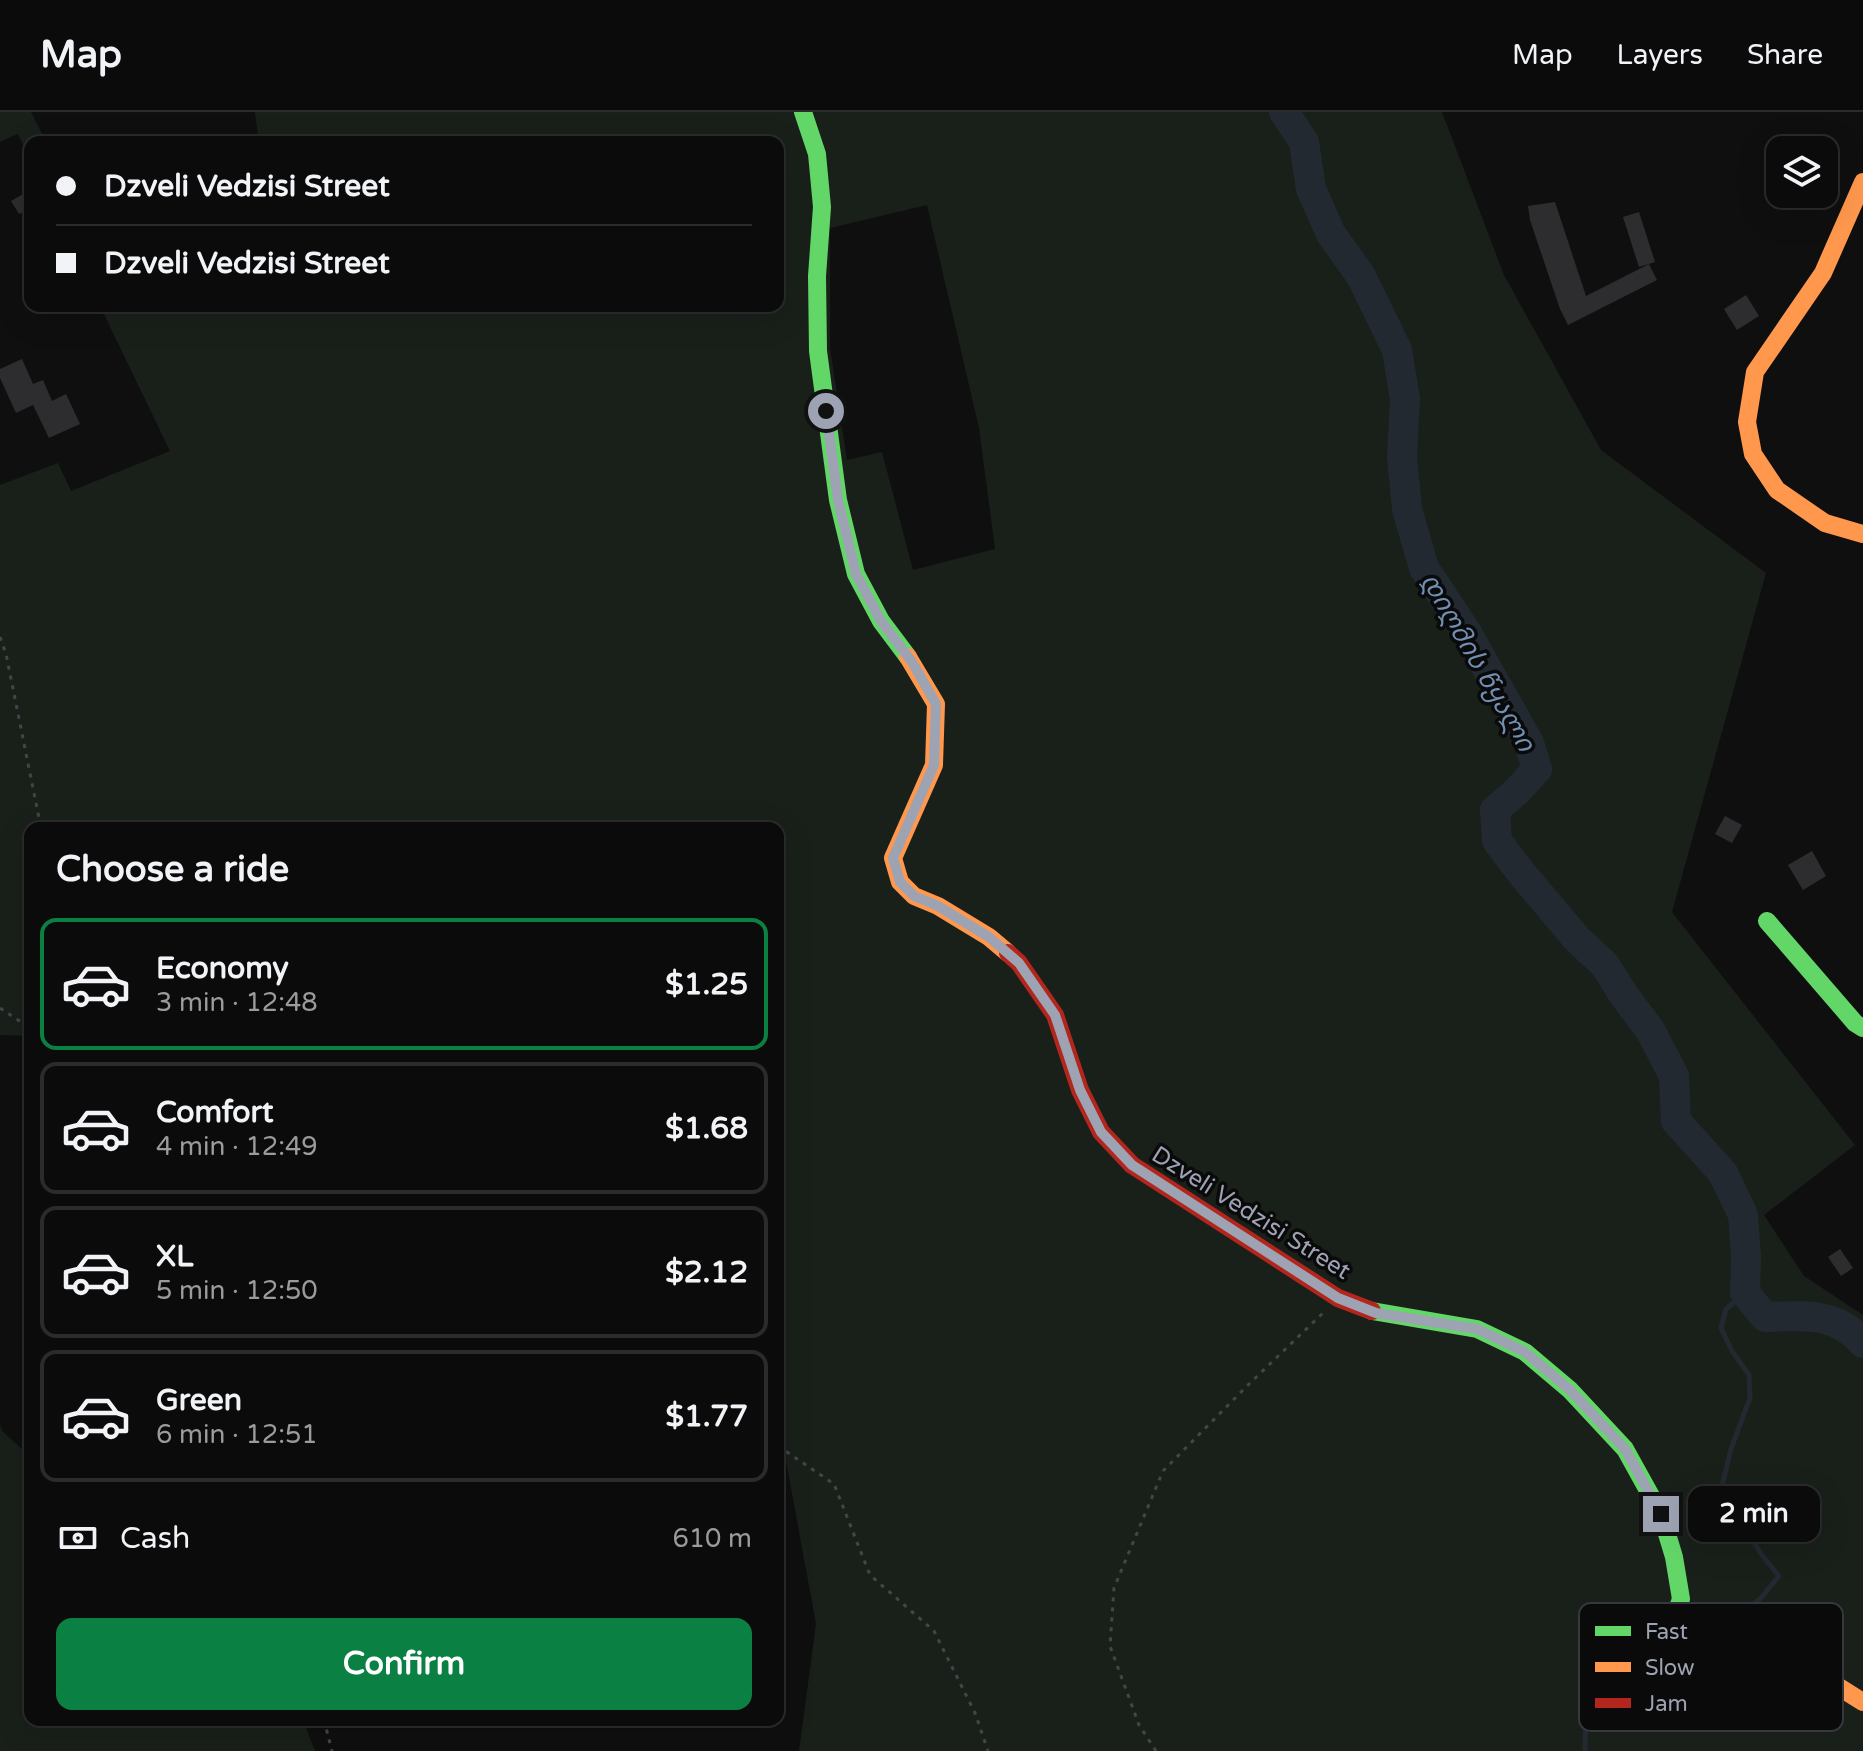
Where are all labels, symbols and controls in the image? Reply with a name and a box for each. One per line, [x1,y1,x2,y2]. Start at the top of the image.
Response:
text: Map [40,32,122,78]
text: Map [1512,38,1573,72]
text: Layers [1617,38,1703,72]
text: Share [1747,38,1823,72]
map controls [1766,136,1838,208]
button: layers [1766,136,1838,208]
text: Dzveli Vedzisi Street [104,168,390,205]
text: Dzveli Vedzisi Street [104,245,390,282]
route start [808,393,844,429]
water label: დიღმის წყალი [1414,567,1542,758]
text: Choose a ride [56,848,289,891]
icon: car [60,948,132,1020]
text: Economy [156,950,289,987]
text: $1.25 [665,966,748,1003]
text: 3 min · 12:48 [156,987,318,1018]
icon: car [60,1092,132,1164]
text: Comfort [156,1094,274,1131]
text: $1.68 [665,1110,748,1147]
text: 4 min · 12:49 [156,1131,318,1162]
street label: Dzveli Vedzisi Street [1146,1140,1356,1286]
icon: car [60,1236,132,1308]
text: XL [156,1238,193,1275]
text: $2.12 [665,1254,748,1291]
text: 5 min · 12:50 [156,1275,318,1306]
icon: car [60,1380,132,1452]
text: Green [156,1382,242,1419]
text: $1.77 [666,1398,748,1435]
text: 6 min · 12:51 [156,1419,318,1450]
callout: 2 min [1689,1486,1821,1542]
route end [1643,1496,1679,1532]
text: 2 min [1719,1498,1789,1529]
icon: cash [56,1516,100,1560]
text: Cash [120,1520,190,1557]
text: 610 m [672,1523,752,1554]
legend [1579,1603,1843,1731]
button: Confirm [56,1618,752,1710]
text: Fast [1645,1619,1688,1645]
text: Slow [1645,1655,1695,1681]
text: Jam [1645,1691,1688,1717]

